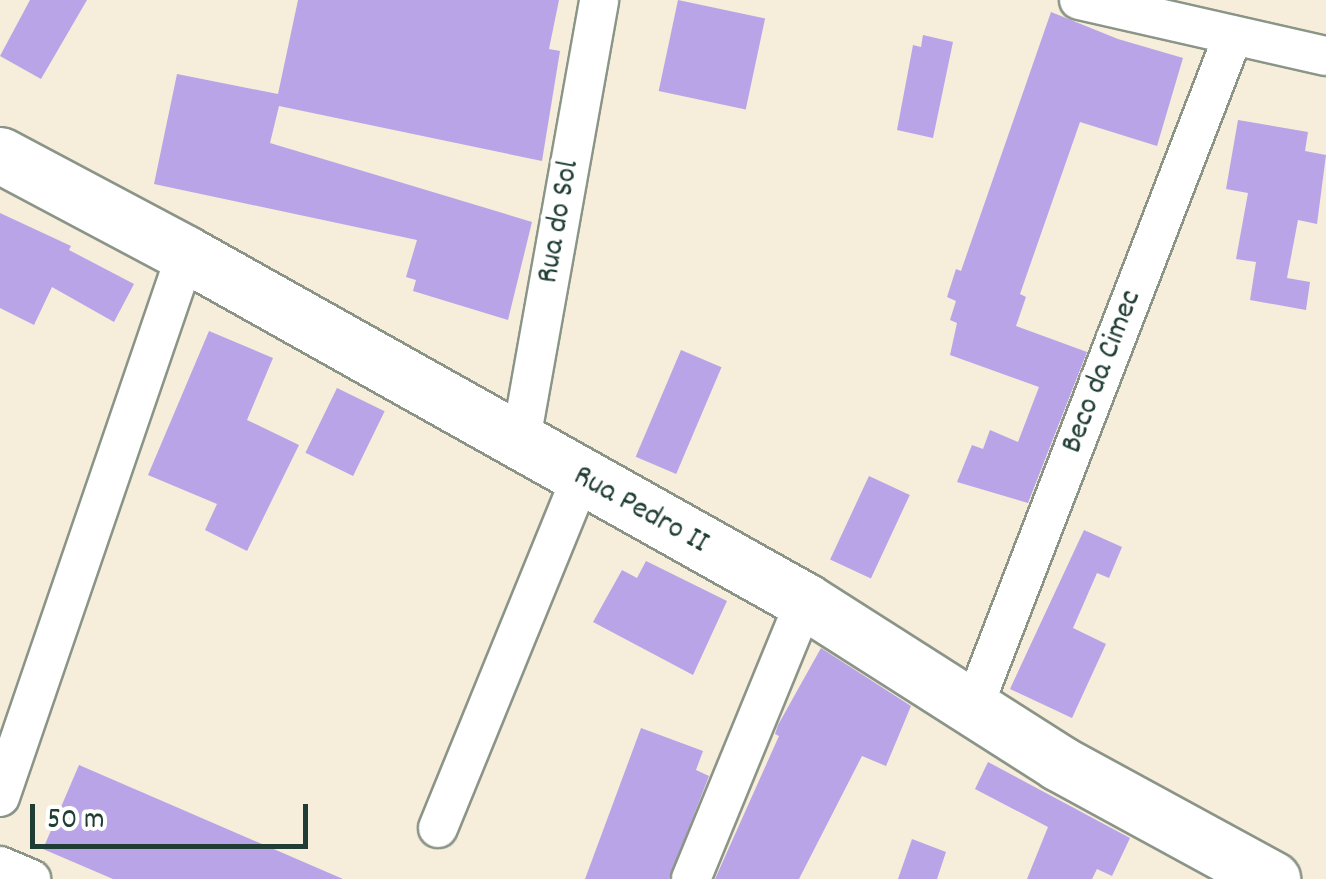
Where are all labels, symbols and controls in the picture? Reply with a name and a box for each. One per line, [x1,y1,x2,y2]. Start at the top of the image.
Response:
street label: Rua do Sol [530,157,590,287]
street label: Beco da Cimec [1054,285,1152,459]
street label: Rua Pedro II [566,458,714,564]
scale bar [35,784,312,846]
text: 50 m [47,800,105,843]

